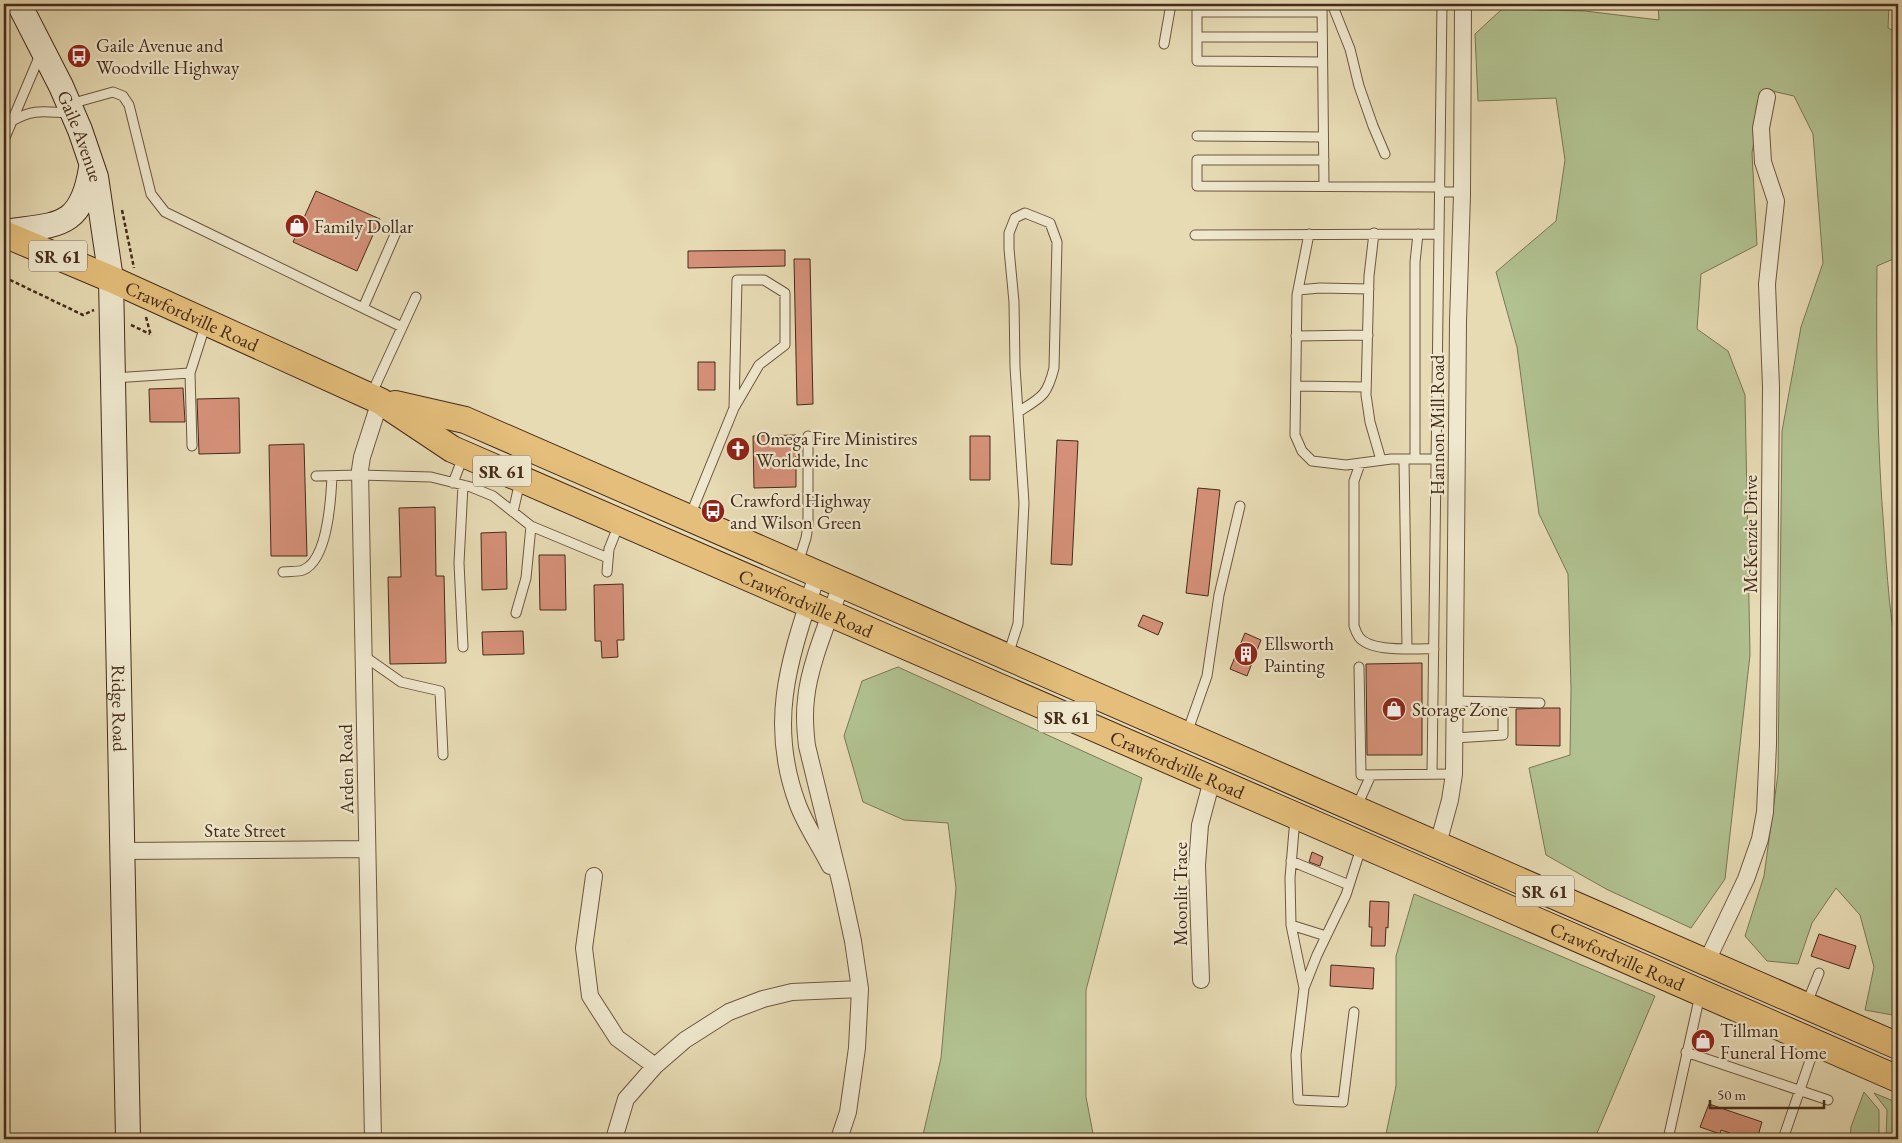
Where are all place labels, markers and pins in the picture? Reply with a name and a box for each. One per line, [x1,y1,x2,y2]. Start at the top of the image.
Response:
place label: Gaile Avenue and Woodville Highway [96,33,240,80]
bus stop icon: Gaile Avenue and Woodville Highway [66,43,92,69]
shop icon: Family Dollar [284,213,310,239]
place label: Family Dollar [314,214,414,239]
place label: Omega Fire Ministires Worldwide, Inc [756,426,917,473]
church icon: Omega Fire Ministires Worldwide, Inc [725,436,751,462]
place label: Crawford Highway and Wilson Green [730,488,872,535]
bus stop icon: Crawford Highway and Wilson Green [700,498,726,524]
place label: Ellsworth Painting [1264,631,1334,678]
building icon: Ellsworth Painting [1233,641,1259,667]
shop icon: Storage Zone [1381,696,1407,722]
place label: Storage Zone [1412,697,1508,722]
place label: Tillman Funeral Home [1720,1018,1826,1065]
shop icon: Tillman Funeral Home [1690,1028,1716,1054]

